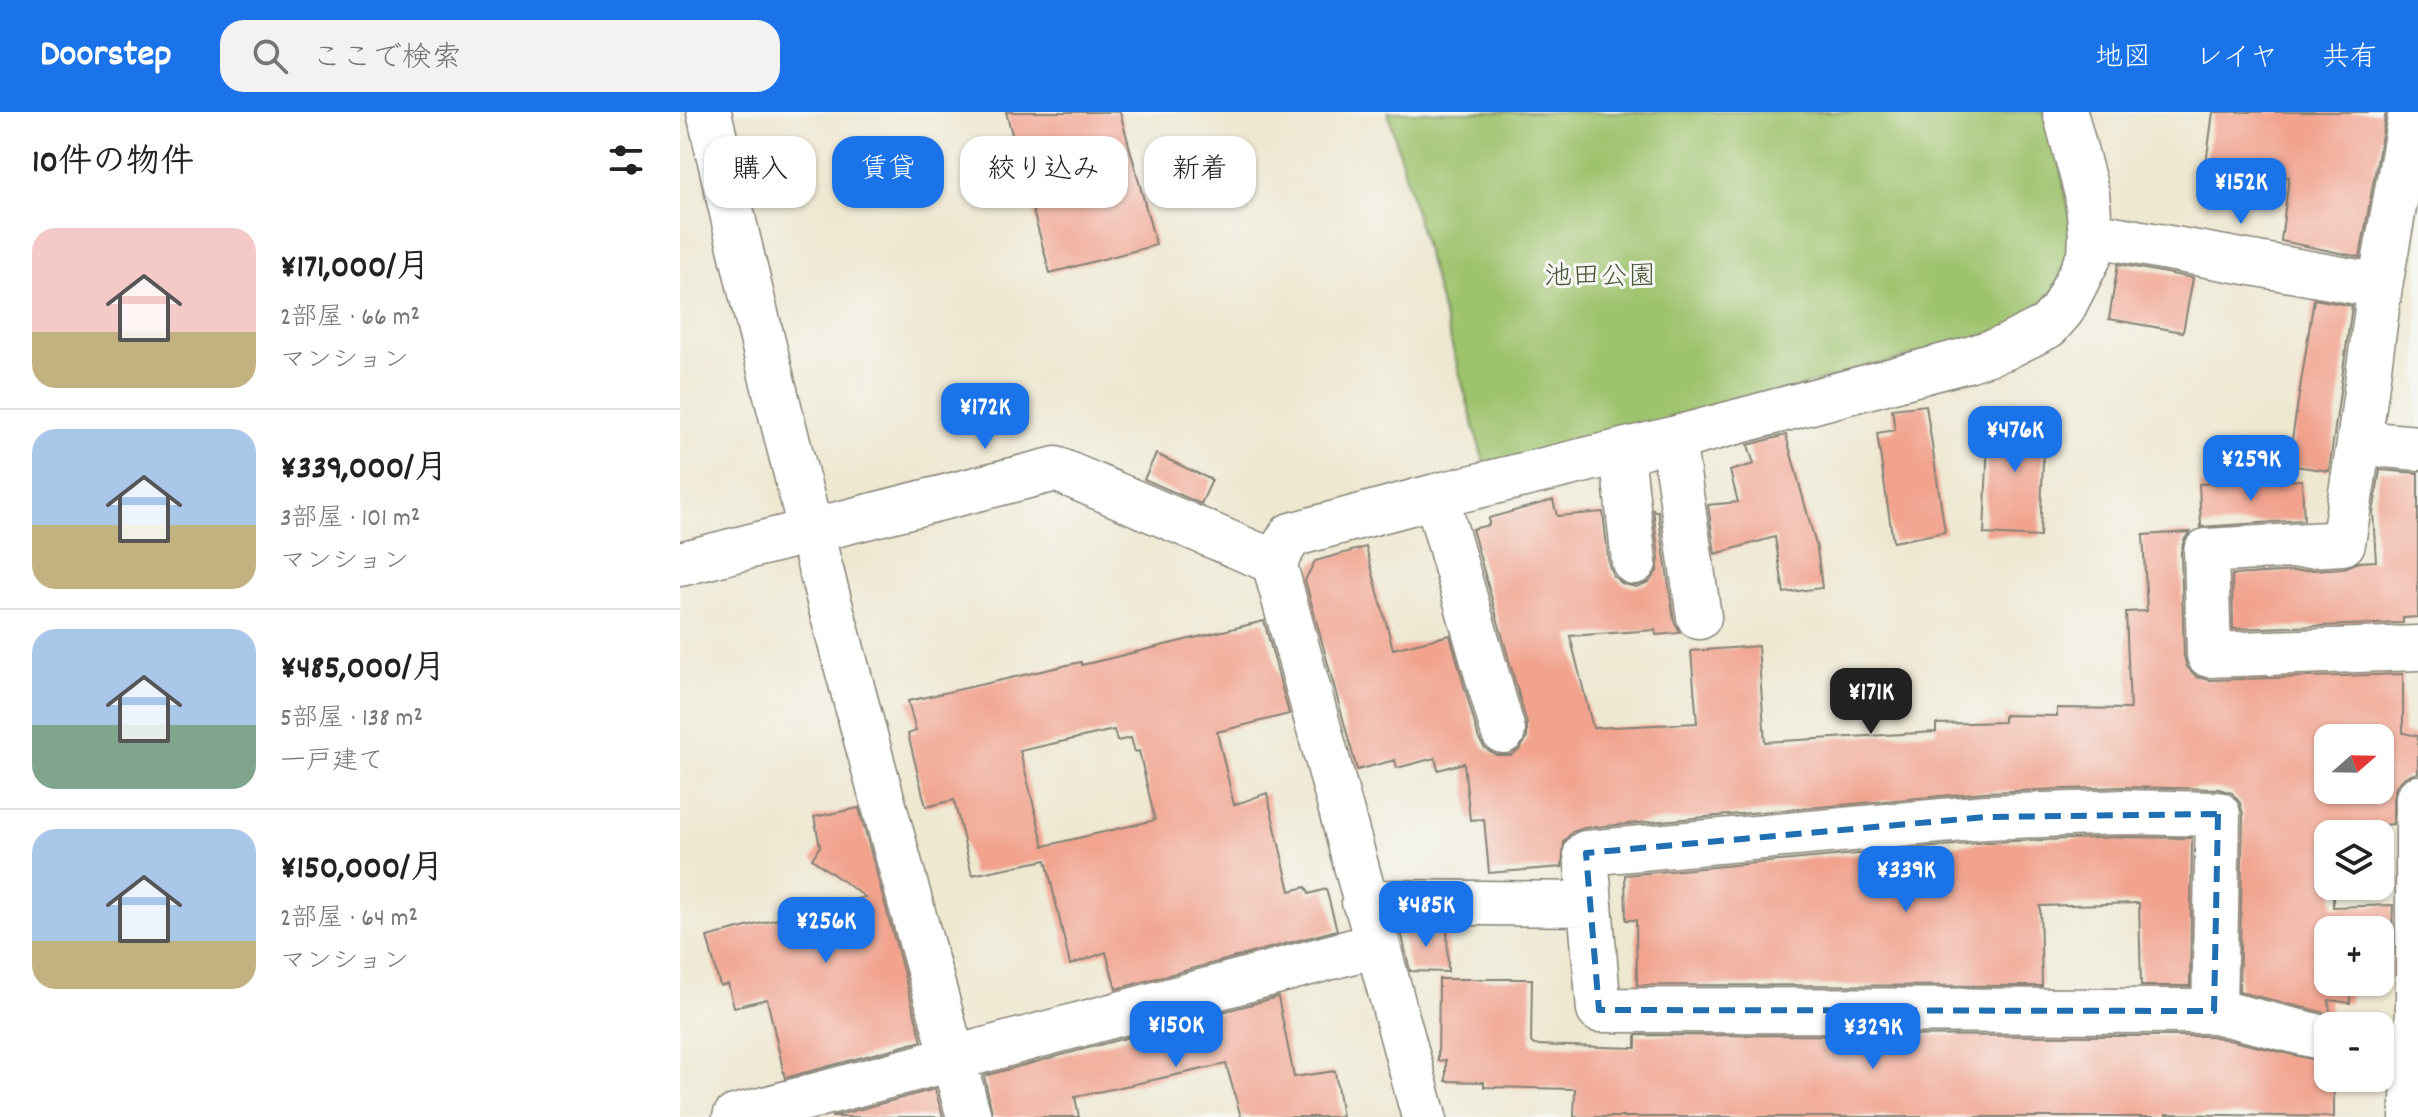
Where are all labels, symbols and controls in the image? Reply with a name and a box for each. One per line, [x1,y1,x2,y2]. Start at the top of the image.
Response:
search box [220,20,780,92]
text: Doorstep [40,29,172,84]
icon: search [248,34,292,78]
text: ここで検索 [312,39,462,82]
text: 地図 [2095,40,2151,80]
text: レイヤ [2195,40,2278,80]
text: 共有 [2322,40,2378,80]
chip: 購入 [704,136,816,208]
chip: 賃貸 [832,136,944,208]
chip: 絞り込み [960,136,1128,208]
chip: 新着 [1144,136,1256,208]
icon: filters [604,138,648,182]
text: 10件の物件 [32,140,194,189]
pin: ¥152K [2185,158,2297,226]
text: ¥152K [2214,165,2268,202]
text: ¥171,000/月 [280,245,430,294]
park label: 池田公園 [1544,259,1656,299]
icon: home [96,260,192,356]
text: 2部屋 · 66 m² [280,300,420,337]
text: マンション [280,343,409,380]
pin: ¥172K [929,383,1041,451]
text: ¥172K [959,390,1011,427]
pin: ¥476K [1959,406,2071,474]
text: ¥476K [1986,413,2044,450]
pin: ¥259K [2195,435,2307,503]
text: ¥259K [2221,442,2281,479]
text: ¥339,000/月 [280,446,448,495]
icon: home [96,461,192,557]
text: 3部屋 · 101 m² [280,501,420,538]
text: マンション [280,544,409,581]
text: ¥485,000/月 [280,646,446,695]
icon: home [96,661,192,757]
pin: ¥171K [1815,668,1927,736]
text: ¥171K [1848,675,1894,712]
text: 5部屋 · 138 m² [280,701,423,738]
north arrow [2314,724,2394,804]
map controls [2314,724,2394,1092]
text: 一戸建て [280,744,384,781]
button: layers [2314,820,2394,900]
text: ¥150,000/月 [280,846,444,895]
pin: ¥339K [1850,846,1962,914]
text: ¥339K [1876,853,1936,890]
icon: home [96,861,192,957]
pin: ¥485K [1370,881,1482,949]
text: ¥485K [1397,888,1455,925]
pin: ¥256K [770,897,882,965]
text: 2部屋 · 64 m² [280,901,418,938]
text: ¥256K [796,904,856,941]
button: + [2314,916,2394,996]
text: マンション [280,944,409,981]
pin: ¥150K [1120,1001,1232,1069]
pin: ¥329K [1817,1003,1929,1071]
text: ¥150K [1148,1008,1204,1045]
text: ¥329K [1843,1010,1903,1047]
button: − [2314,1012,2394,1092]

